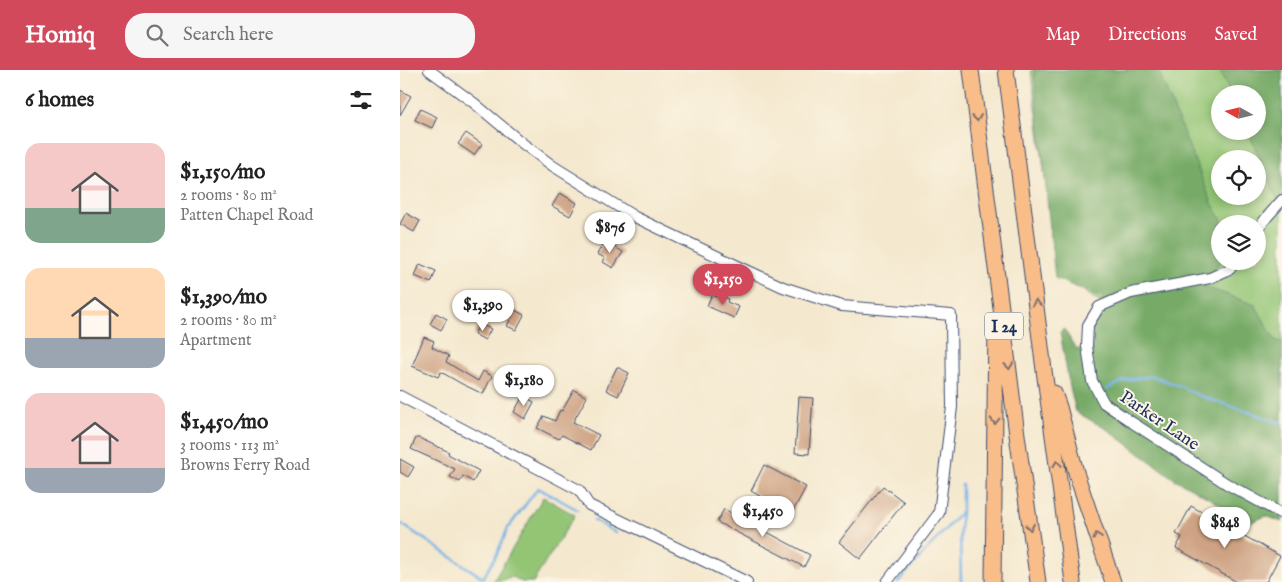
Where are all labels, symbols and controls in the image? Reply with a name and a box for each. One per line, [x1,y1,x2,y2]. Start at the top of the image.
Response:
search box [125,13,475,58]
text: Homiq [25,20,95,51]
icon: search [143,21,171,49]
text: Search here [183,23,274,47]
text: Map [1046,24,1080,47]
text: Directions [1108,24,1186,47]
text: Saved [1214,24,1257,47]
north arrow [1211,85,1266,140]
map controls [1211,85,1266,270]
icon: filters [347,86,375,114]
text: 6 homes [25,87,94,114]
one-way arrow [971,115,982,123]
button: locate [1211,150,1266,205]
text: $1,150/mo [180,159,265,186]
icon: home [65,163,125,223]
text: 2 rooms · 80 m² [180,186,277,206]
text: Patten Chapel Road [180,206,313,226]
pin: $876 [580,212,640,254]
button: layers [1211,215,1266,270]
text: $876 [595,218,625,238]
pin: $1,150 [682,264,764,306]
text: $1,150 [704,270,742,290]
text: $1,390/mo [180,284,267,311]
icon: home [65,288,125,348]
pin: $1,390 [442,290,524,332]
text: $1,390 [463,296,503,316]
one-way arrow [1031,299,1042,307]
text: 2 rooms · 80 m² [180,311,277,331]
road number: I 24 [985,312,1023,340]
text: Apartment [180,331,251,351]
one-way arrow [1003,363,1014,371]
pin: $1,180 [483,364,565,407]
text: $1,180 [504,371,544,391]
street label: Parker Lane [1115,386,1203,456]
text: $1,450/mo [180,409,268,436]
icon: home [65,413,125,473]
one-way arrow [990,418,1000,425]
text: 3 rooms · 113 m² [180,436,279,456]
text: Browns Ferry Road [180,456,310,476]
one-way arrow [1052,460,1063,468]
pin: $1,450 [722,496,804,538]
text: $1,450 [743,502,783,522]
pin: $848 [1195,506,1255,549]
text: $848 [1210,513,1240,533]
one-way arrow [1024,524,1035,532]
one-way arrow [1093,532,1103,540]

